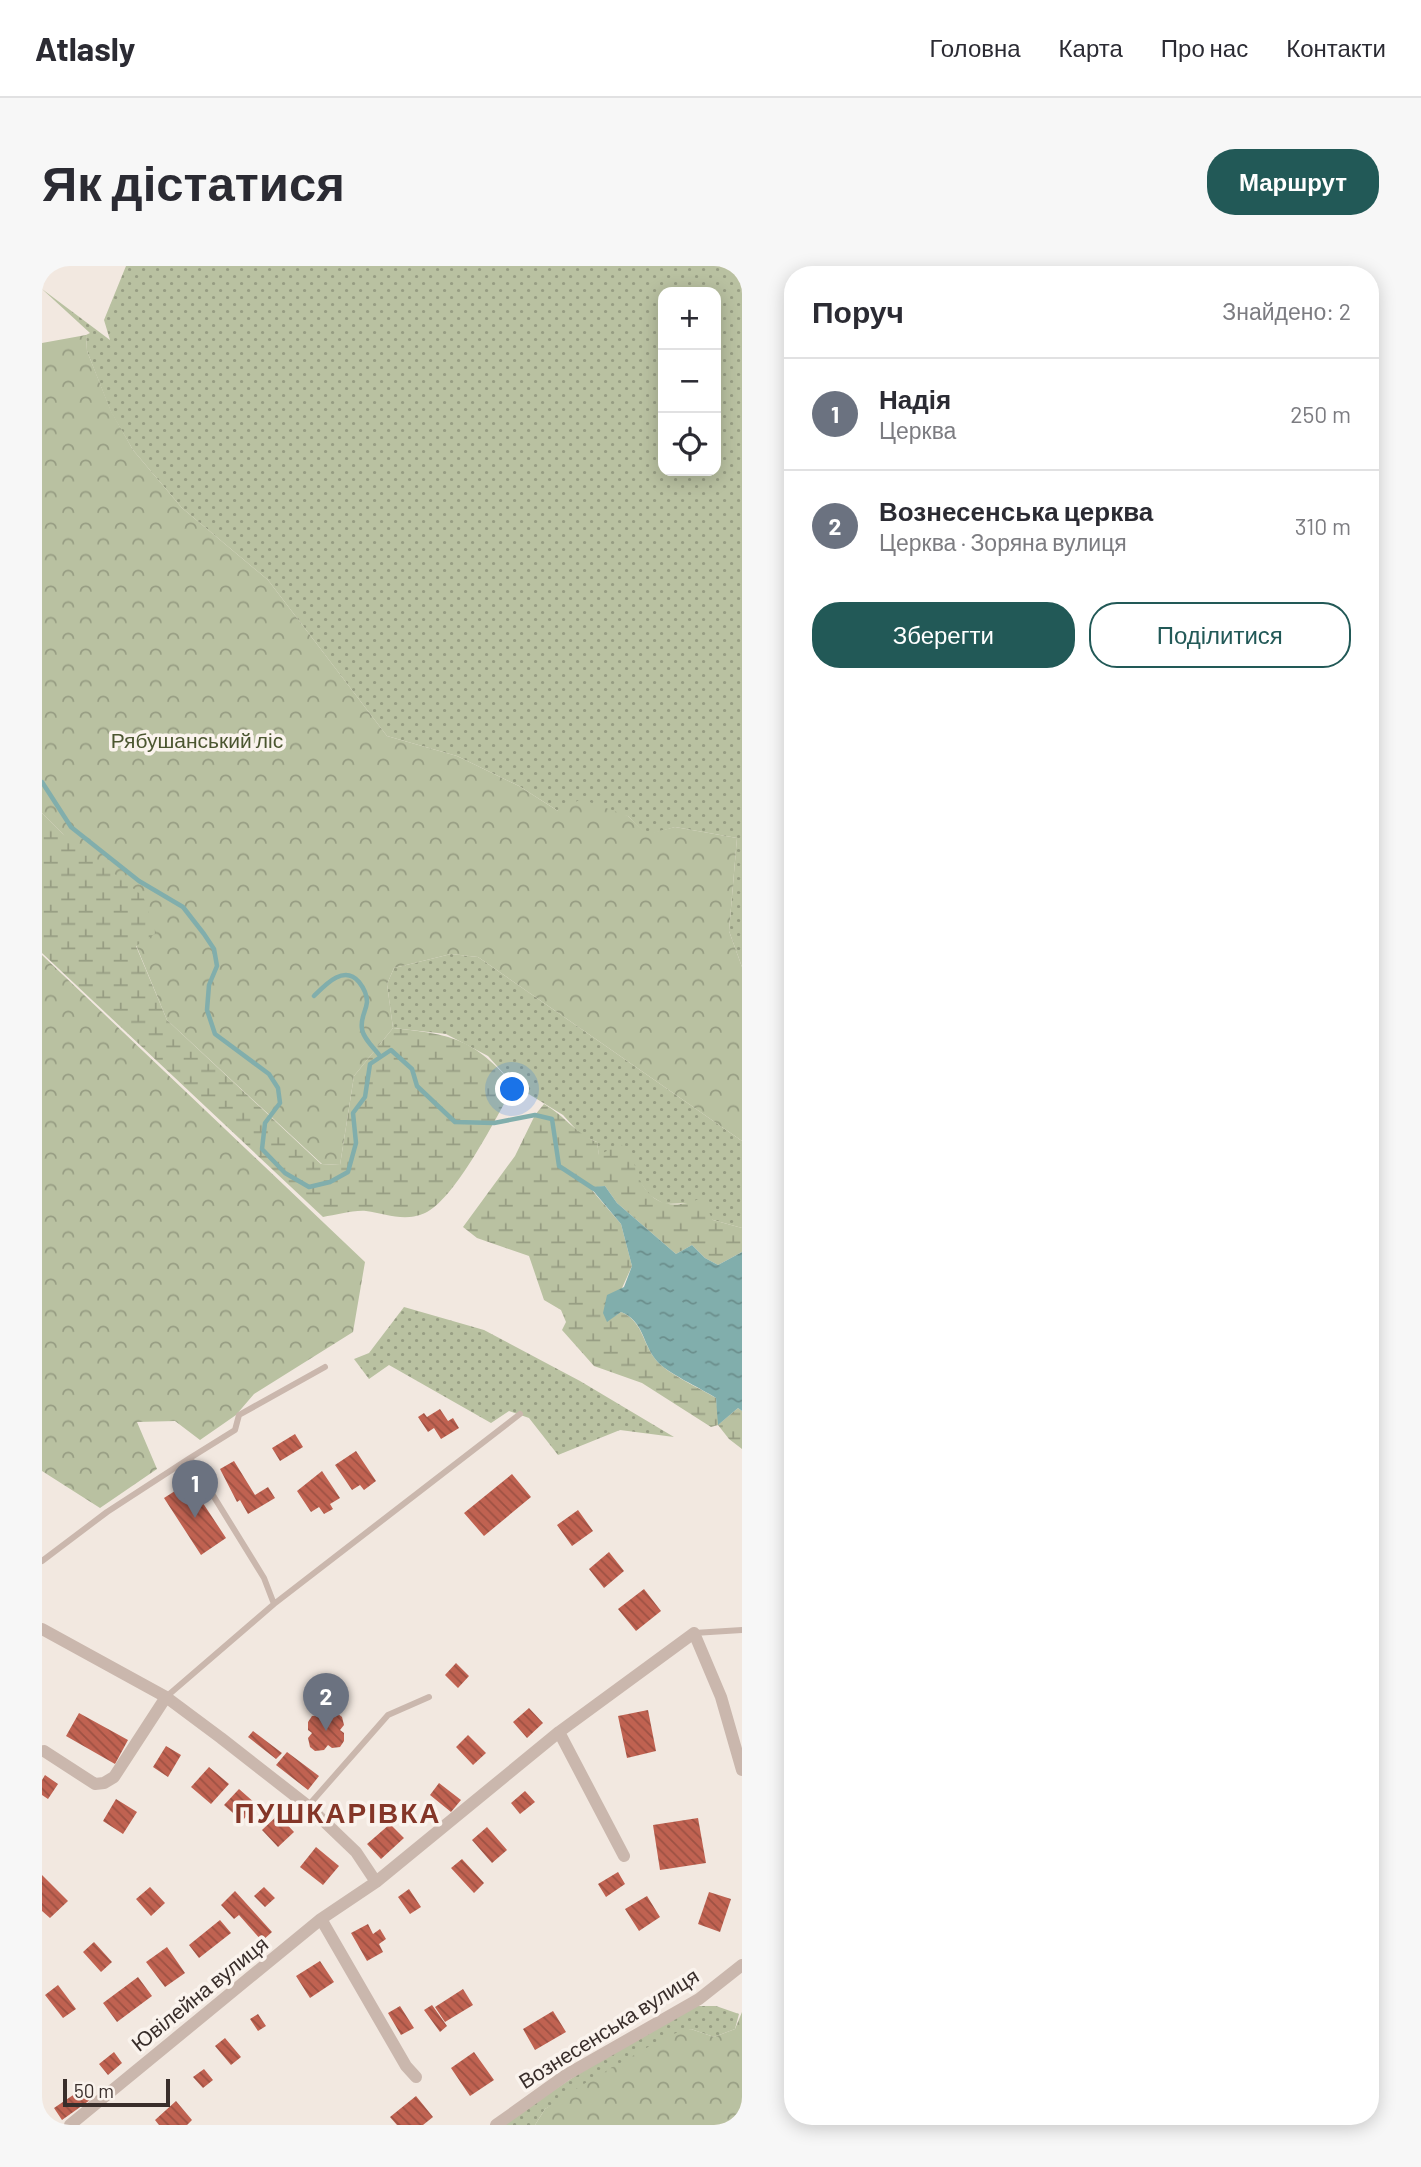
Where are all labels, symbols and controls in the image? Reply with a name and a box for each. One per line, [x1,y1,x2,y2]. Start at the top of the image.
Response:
text: Atlasly [35,28,135,68]
text: Головна [929,33,1021,62]
text: Карта [1059,33,1123,62]
text: Про нас [1161,33,1248,62]
text: Контакти [1286,33,1386,62]
button: Маршрут [1207,149,1379,215]
text: Як дістатися [42,152,345,211]
map controls [658,287,721,476]
button: + [658,287,721,350]
text: Поруч [812,293,904,329]
text: Знайдено: 2 [1222,297,1351,325]
button: − [658,350,721,413]
text: Надія [879,383,951,414]
text: 1 [831,400,839,428]
text: 250 m [1290,400,1351,428]
button: locate [658,413,721,476]
text: Церква [879,416,956,444]
text: Вознесенська церква [879,495,1153,526]
text: 2 [829,512,841,540]
text: 310 m [1295,512,1351,540]
text: Церква · Зоряна вулиця [879,528,1127,556]
button: Зберегти [812,602,1075,668]
button: Поділитися [1089,602,1351,668]
park label: Рябушанський ліс [111,727,283,752]
your location [495,1072,529,1106]
pin: 1 [172,1460,218,1518]
pin: 2 [303,1673,349,1731]
district label: ПУШКАРІВКА [235,1795,441,1829]
street label: Ювілейна вулиця [126,1930,272,2056]
street label: Вознесенська вулиця [514,1962,703,2093]
scale bar [63,2076,170,2108]
text: 50 m [74,2079,114,2102]

